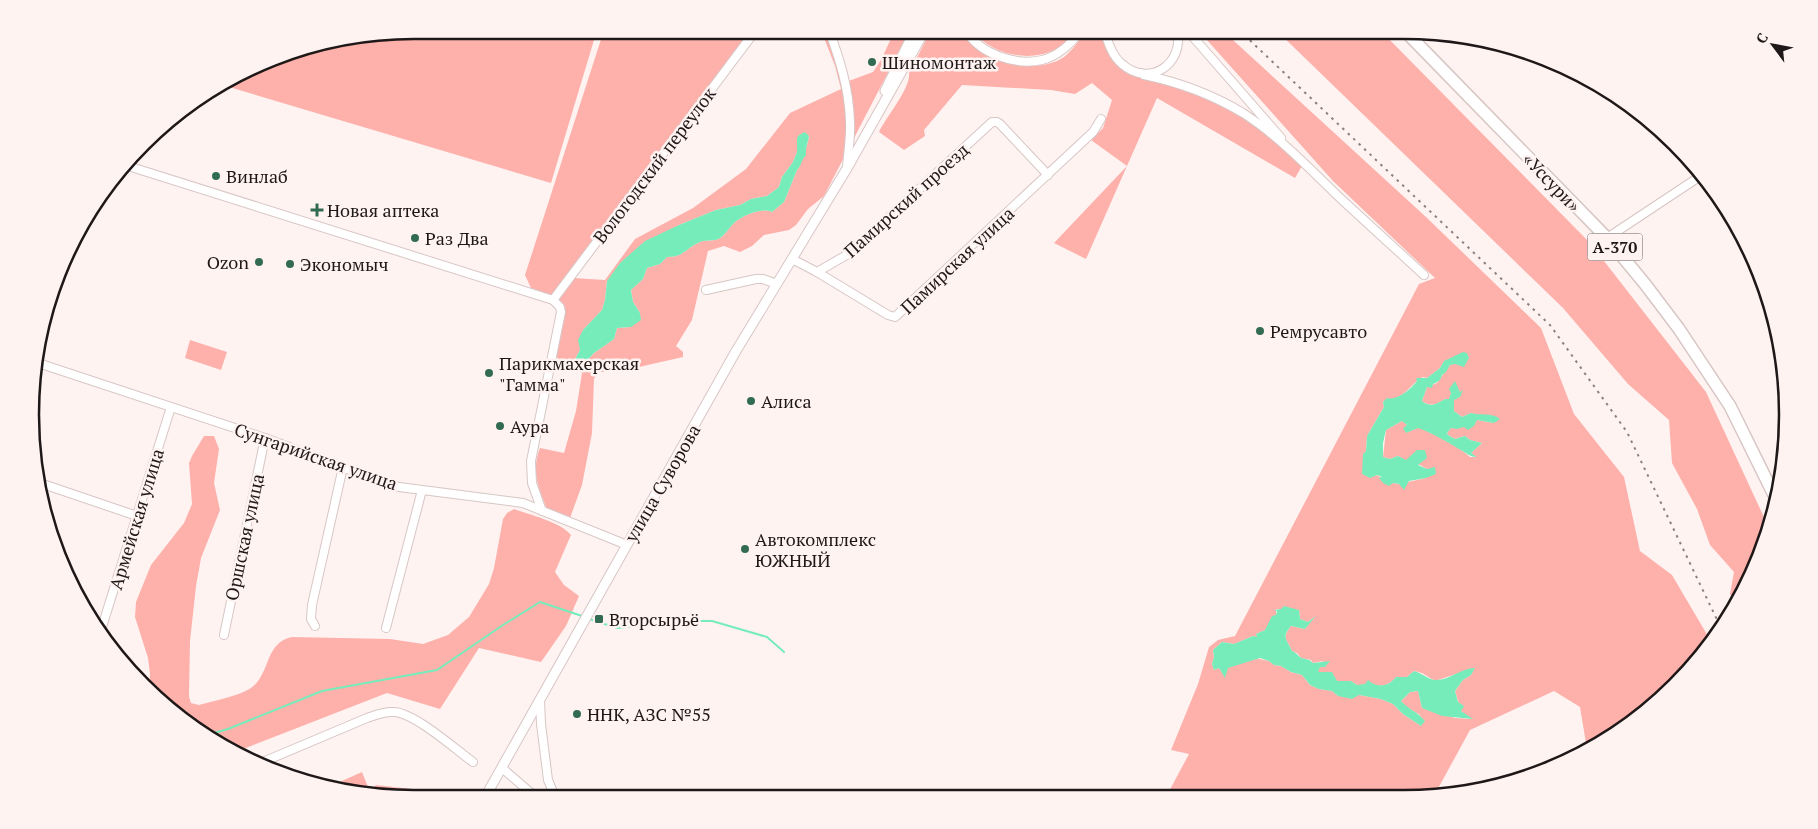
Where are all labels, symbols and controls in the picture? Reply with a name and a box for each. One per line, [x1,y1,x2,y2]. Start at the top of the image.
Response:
north arrow [1748,20,1798,70]
text: С [1751,29,1772,47]
place label: Шиномонтаж [882,50,996,74]
marker: Шиномонтаж [866,56,878,68]
street label: Вологодский переулок [587,82,721,248]
street label: Памирский проезд [839,138,973,262]
street label: «Уссури» [1518,147,1587,217]
place label: Винлаб [226,164,288,188]
marker: Винлаб [210,170,222,182]
place label: Новая аптека [327,198,439,222]
street label: Памирская улица [895,201,1019,319]
marker: Новая аптека [311,204,323,216]
place label: Раз Два [425,226,489,250]
marker: Раз Два [409,232,421,244]
road number: А-370 [1588,233,1642,260]
place label: Ozon [207,250,249,274]
place label: Экономыч [300,252,389,276]
marker: Ozon [253,256,265,268]
marker: Экономыч [284,258,296,270]
place label: Ремрусавто [1270,319,1367,343]
marker: Ремрусавто [1254,325,1266,337]
place label: Парикмахерская "Гамма" [499,351,639,396]
marker: Парикмахерская "Гамма" [483,367,495,379]
place label: Алиса [761,389,812,413]
marker: Алиса [745,395,757,407]
place label: Аура [510,414,549,438]
street label: Сунгарийская улица [231,417,401,495]
marker: Аура [494,420,506,432]
street label: улица Суворова [618,420,705,547]
street label: Армейская улица [103,445,169,593]
street label: Оршская улица [219,471,269,603]
place label: Автокомплекс ЮЖНЫЙ [755,527,876,572]
marker: Автокомплекс ЮЖНЫЙ [739,543,751,555]
place label: Вторсырьё [609,607,699,631]
marker: Вторсырьё [593,613,605,625]
place label: ННК, АЗС №55 [587,702,711,726]
marker: ННК, АЗС №55 [571,708,583,720]

